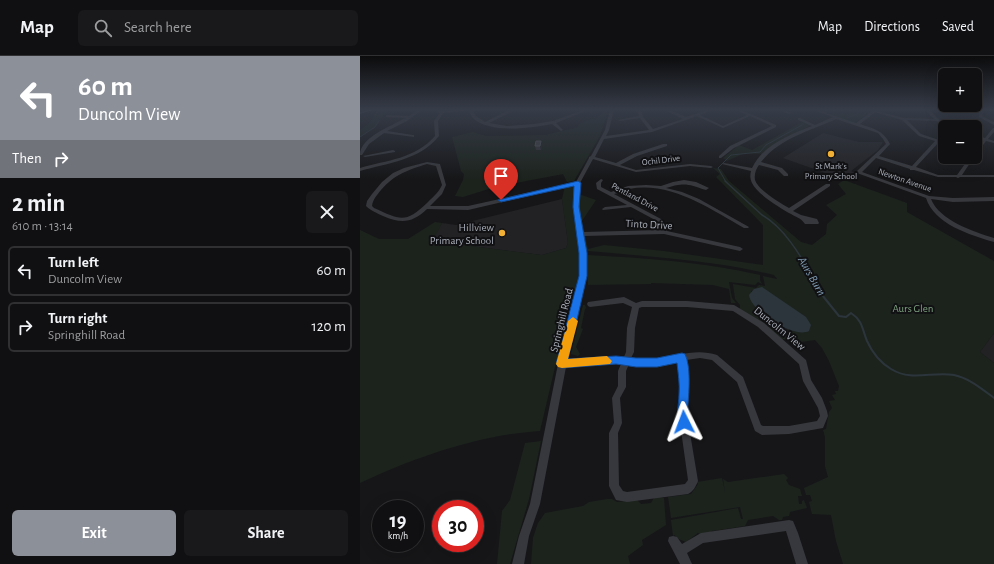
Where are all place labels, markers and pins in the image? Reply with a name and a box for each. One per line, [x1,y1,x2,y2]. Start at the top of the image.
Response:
marker: St Mark's Primary School [826,149,836,159]
pin [484,159,518,200]
place label: St Mark's Primary School [805,162,857,181]
place label: Hillview Primary School [430,222,495,246]
marker: Hillview Primary School [497,228,507,238]

